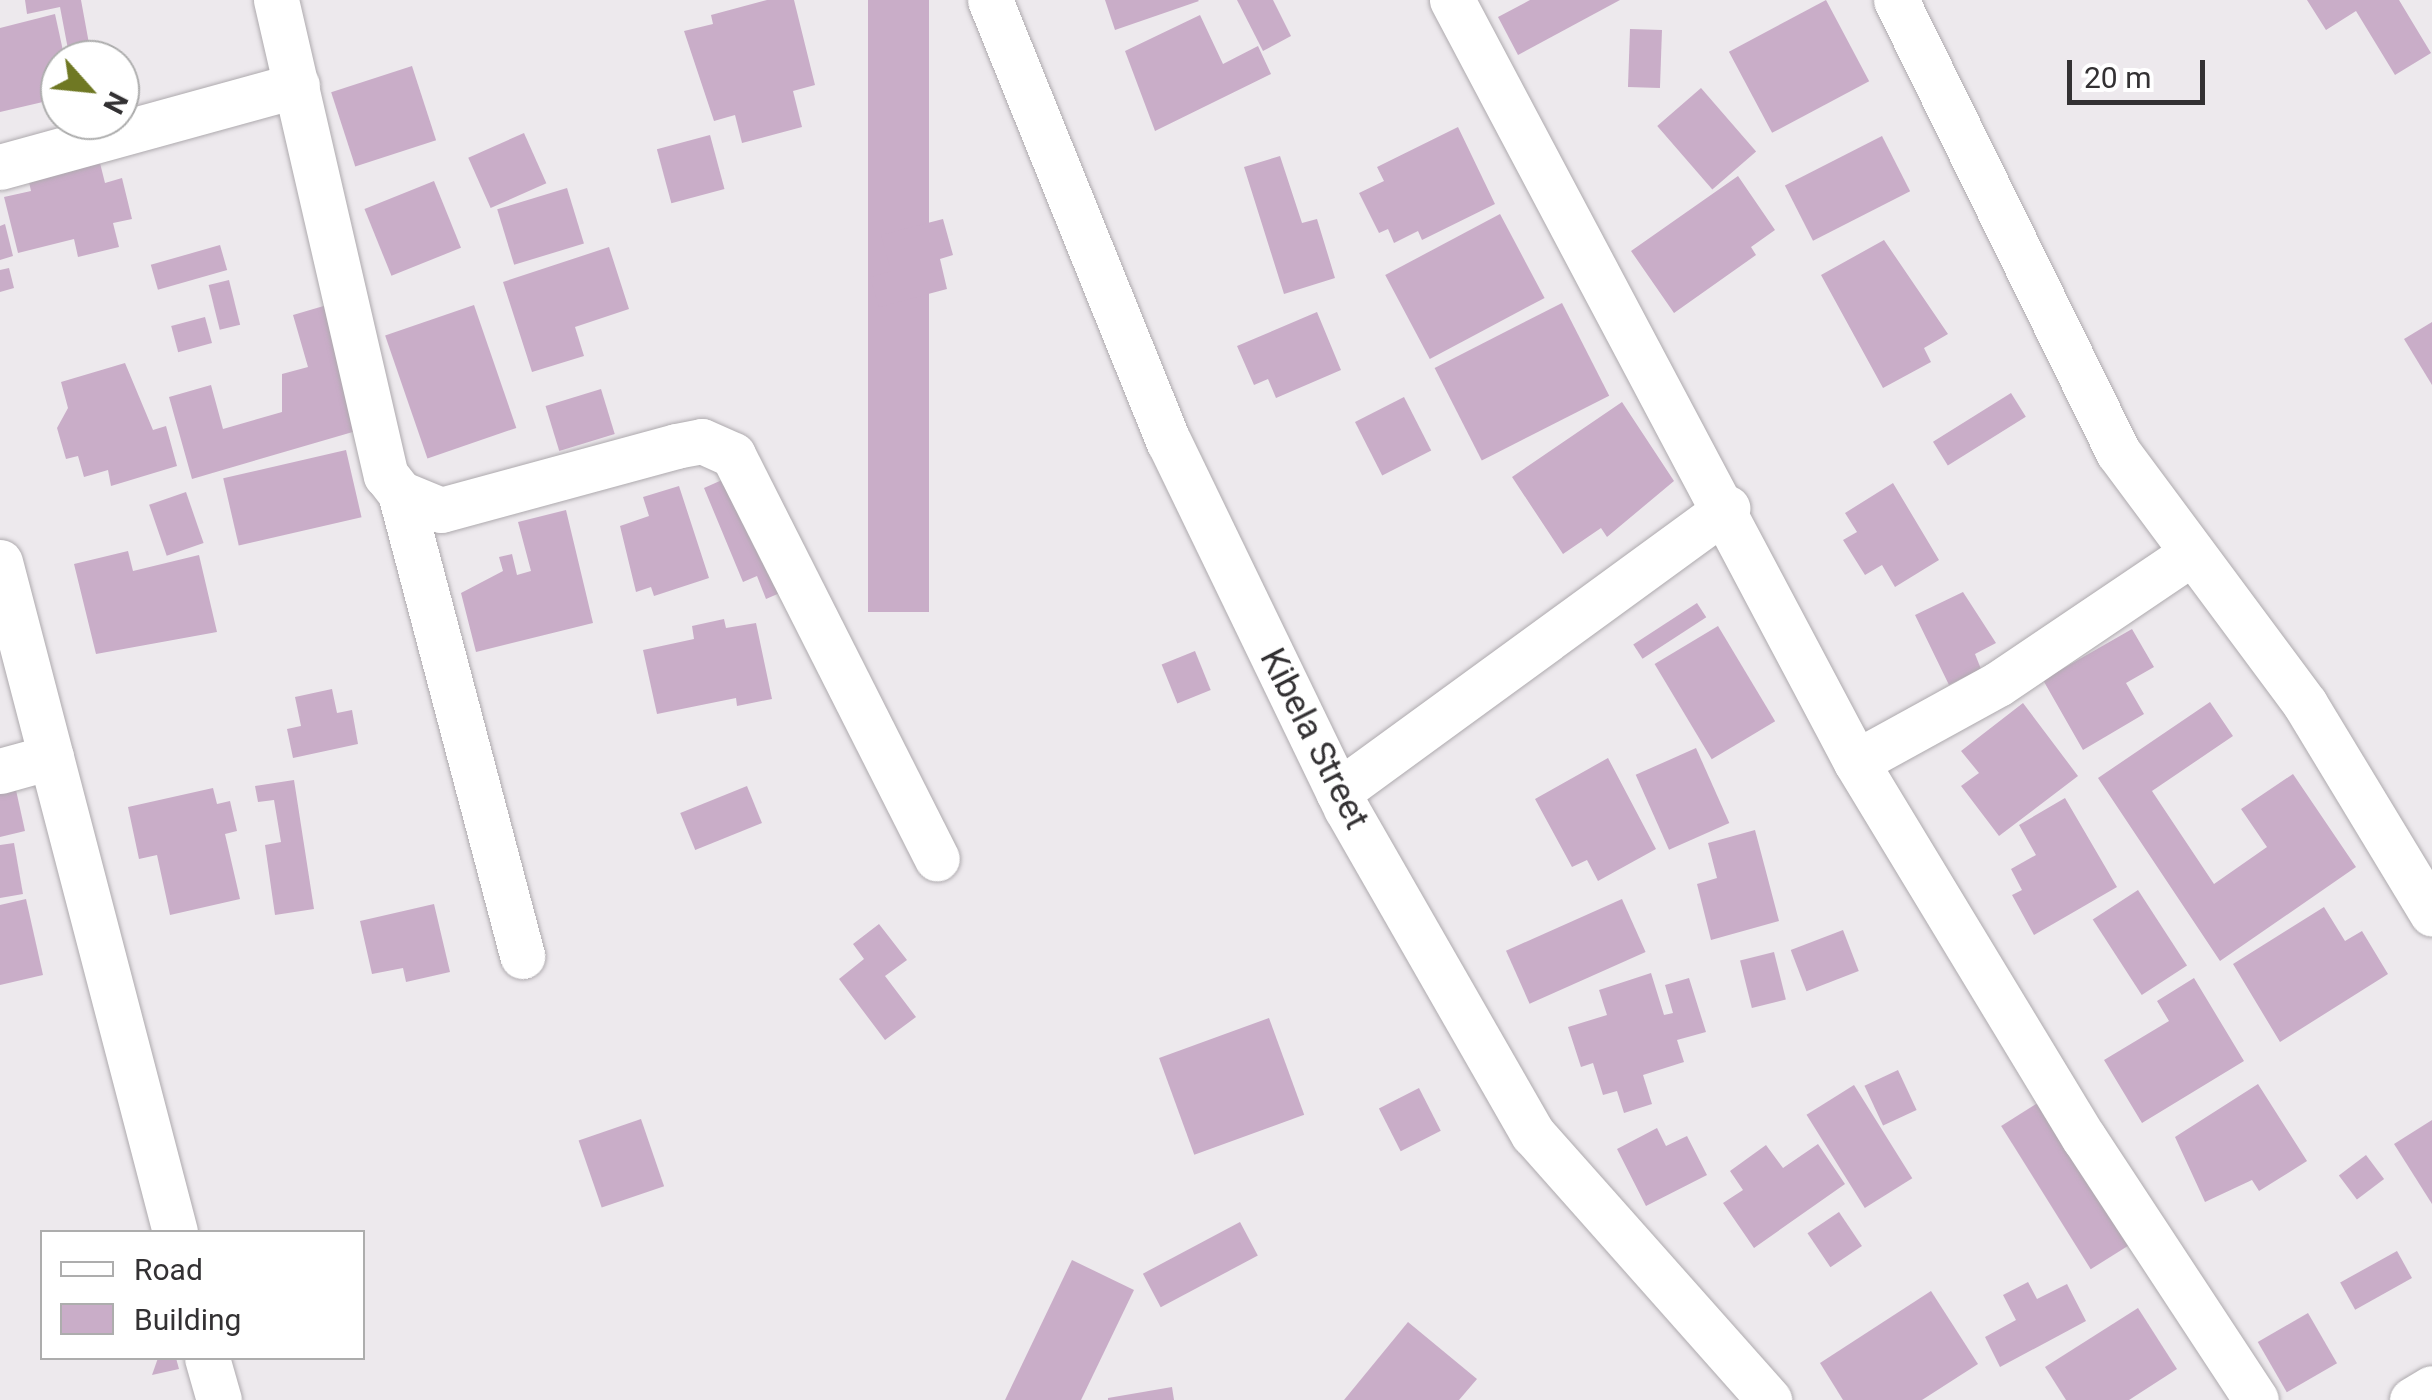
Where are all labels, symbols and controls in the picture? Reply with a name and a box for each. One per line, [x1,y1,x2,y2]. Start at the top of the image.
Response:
north arrow [40,40,140,140]
scale bar [2072,40,2210,102]
text: 20 m [2084,60,2151,95]
text: N [96,87,135,119]
street label: Kibela Street [1251,642,1377,836]
legend [40,1230,365,1360]
text: Road [134,1252,203,1287]
text: Building [134,1302,241,1337]

